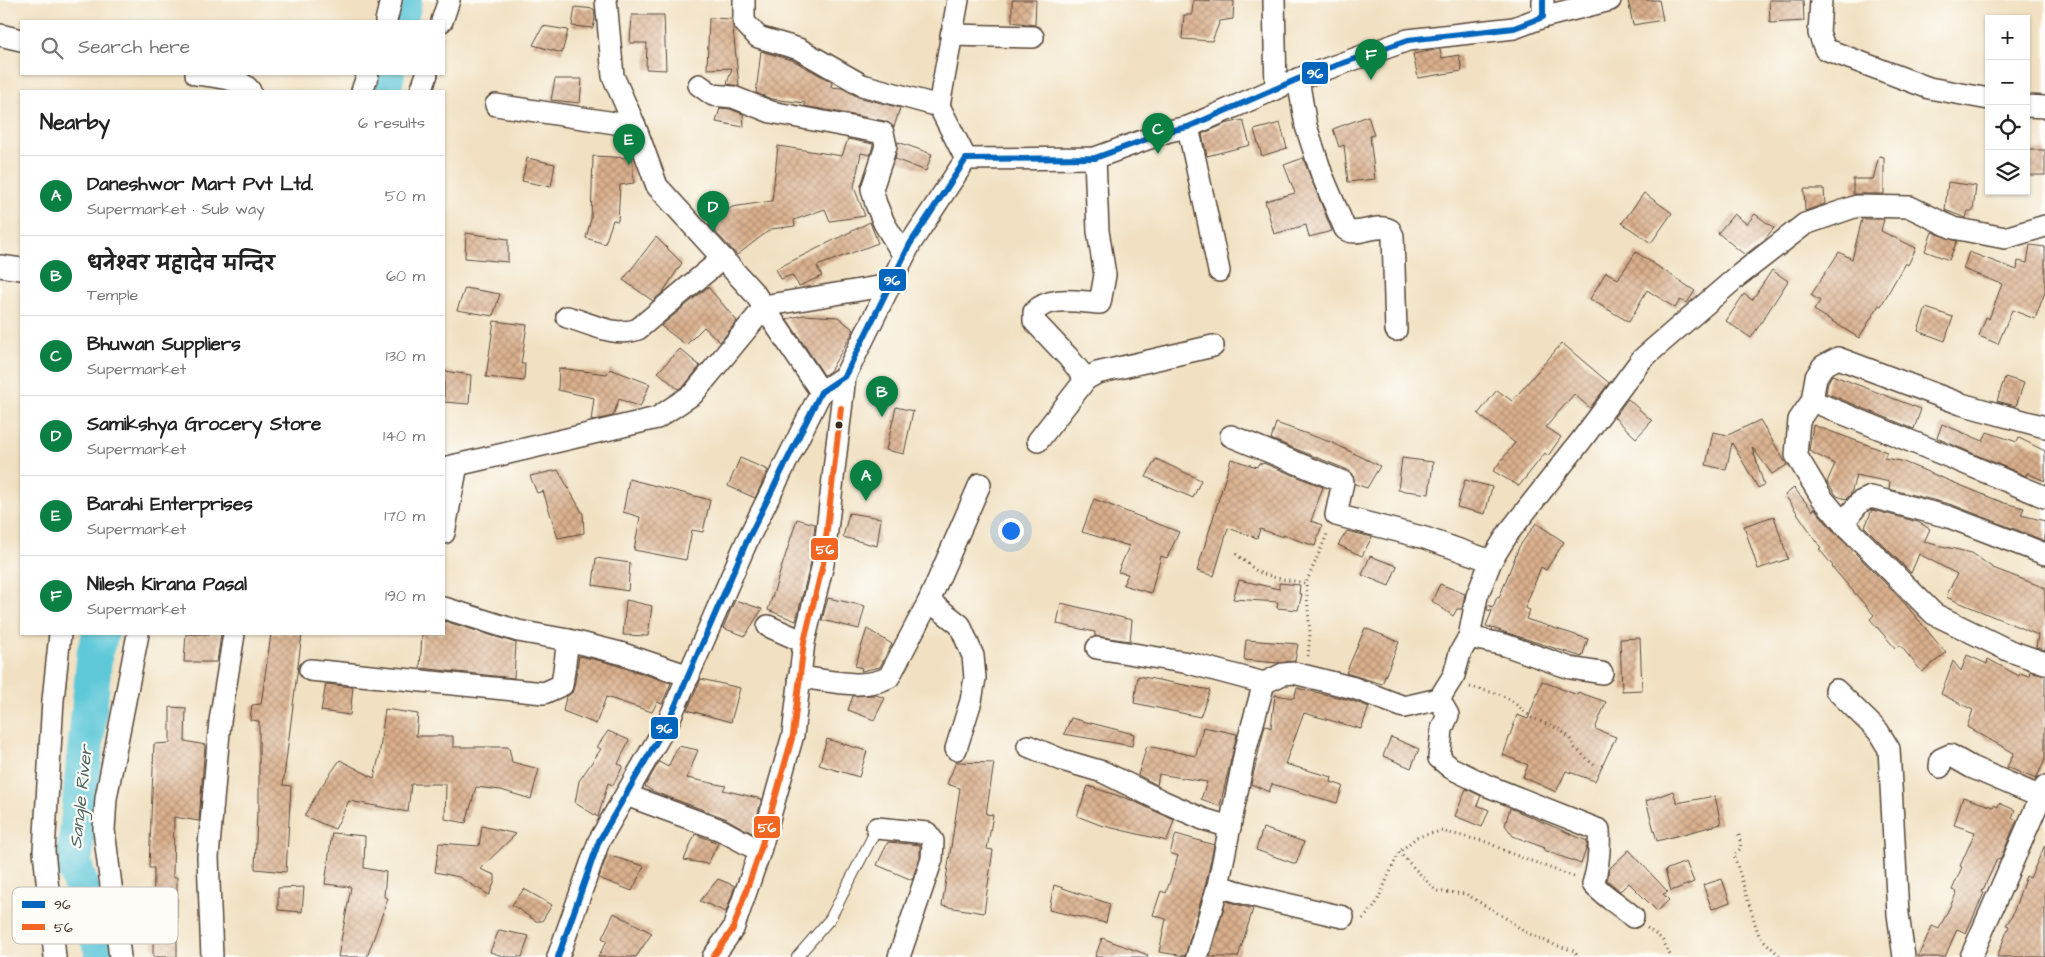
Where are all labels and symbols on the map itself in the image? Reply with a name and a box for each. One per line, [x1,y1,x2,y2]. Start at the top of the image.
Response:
pin: F [1355,39,1387,80]
line badge: 96 [1301,61,1329,85]
text: 96 [1307,64,1324,84]
pin: C [1142,113,1174,154]
pin: E [613,124,645,165]
pin: D [697,191,729,232]
line badge: 96 [878,268,907,292]
text: 96 [884,271,901,291]
pin: B [866,376,898,417]
unlabelled marker [834,420,844,430]
pin: A [850,460,882,501]
your location [998,518,1024,544]
line badge: 56 [810,537,839,561]
text: 56 [816,540,835,560]
line badge: 96 [650,716,679,740]
text: 96 [656,719,673,739]
water label: Sangle River [63,742,100,850]
line badge: 56 [753,815,781,839]
text: 56 [758,818,777,838]
legend [12,887,178,944]
text: 96 [54,895,71,915]
text: 56 [54,918,73,938]

